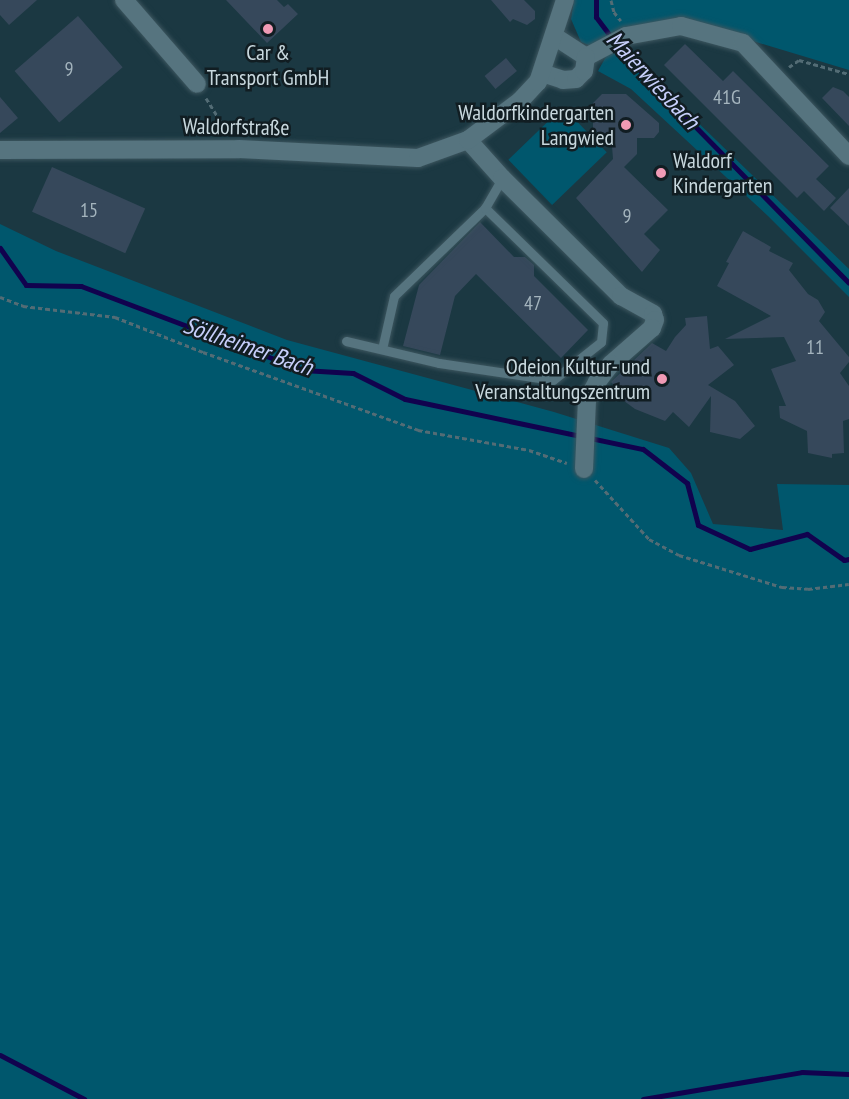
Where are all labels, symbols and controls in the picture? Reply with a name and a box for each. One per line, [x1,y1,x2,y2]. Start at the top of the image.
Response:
marker: Car & Transport GmbH [261,22,275,36]
water label: Maierwiesbach [600,25,706,135]
place label: Car & Transport GmbH [207,39,329,90]
house number: 9 [65,57,73,81]
house number: 41G [713,85,741,109]
place label: Waldorfkindergarten Langwied [458,99,614,150]
street label: Waldorfstraße [182,113,290,141]
marker: Waldorfkindergarten Langwied [619,118,633,132]
place label: Waldorf Kindergarten [673,147,772,198]
marker: Waldorf Kindergarten [654,166,668,180]
house number: 15 [80,198,98,222]
house number: 9 [623,204,631,228]
house number: 47 [524,291,542,315]
water label: Söllheimer Bach [180,310,316,382]
house number: 11 [806,335,824,359]
place label: Odeion Kultur- und Veranstaltungszentrum [475,353,650,404]
marker: Odeion Kultur- und Veranstaltungszentrum [655,372,669,386]

